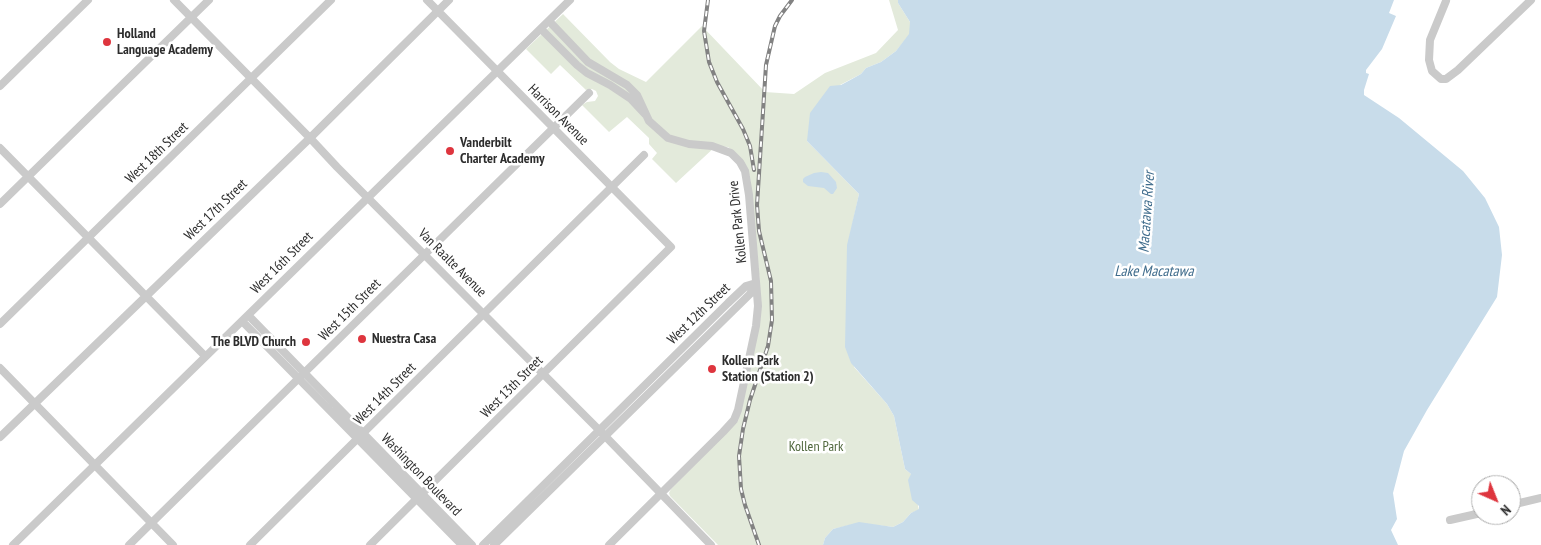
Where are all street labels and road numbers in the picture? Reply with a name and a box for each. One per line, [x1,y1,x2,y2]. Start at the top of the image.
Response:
street label: Harrison Avenue [524,81,592,149]
street label: West 18th Street [122,119,192,187]
street label: West 17th Street [181,176,251,244]
street label: Kollen Park Drive [725,180,751,264]
street label: Van Raalte Avenue [414,225,490,301]
street label: West 16th Street [247,228,317,298]
street label: West 15th Street [315,275,385,345]
street label: West 12th Street [664,280,734,348]
street label: West 13th Street [477,352,547,422]
street label: West 14th Street [350,359,420,429]
street label: Washington Boulevard [377,430,465,520]

